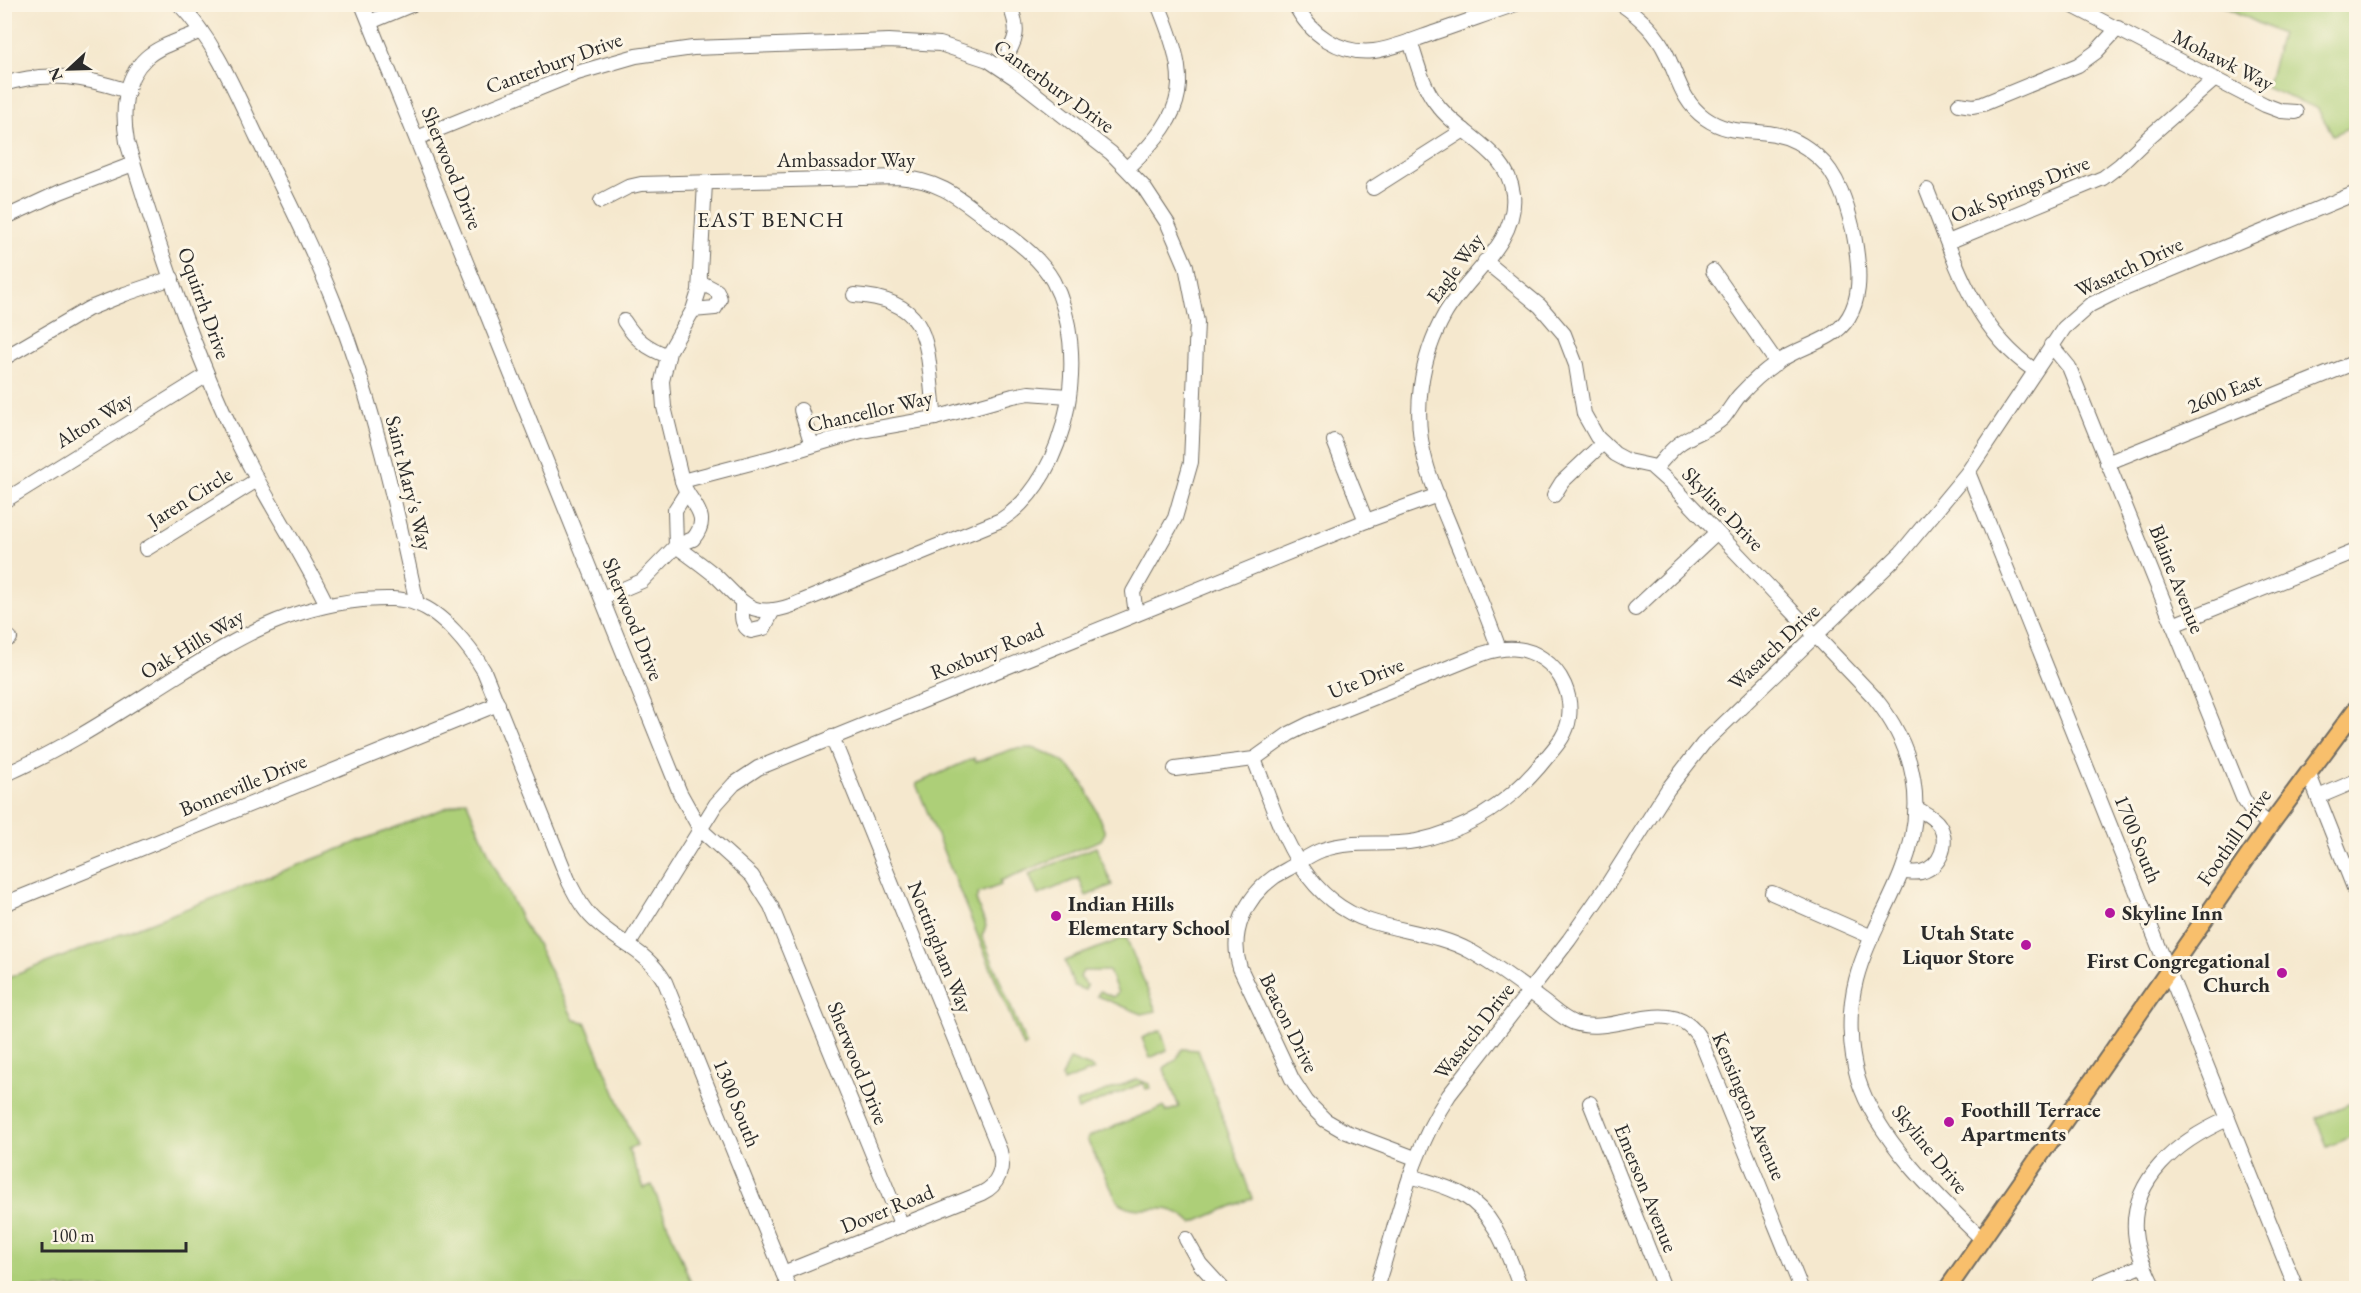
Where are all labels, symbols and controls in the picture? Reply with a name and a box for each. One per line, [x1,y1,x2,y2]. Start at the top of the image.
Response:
street label: Mohawk Way [2168,22,2279,97]
street label: Canterbury Drive [482,25,626,100]
street label: Canterbury Drive [988,33,1120,139]
north arrow [39,39,99,99]
text: N [43,64,68,84]
street label: Sherwood Drive [416,102,489,233]
street label: Ambassador Way [776,146,916,173]
street label: Oak Springs Drive [1946,148,2093,229]
district label: EAST BENCH [697,205,845,234]
street label: Eagle Way [1420,226,1490,308]
street label: Wasatch Drive [2071,230,2187,303]
street label: Oquirrh Drive [172,243,237,362]
street label: 2600 East [2183,365,2265,420]
street label: Chancellor Way [805,383,936,438]
street label: Alton Way [49,385,138,454]
street label: Saint Mary's Way [380,413,439,554]
street label: Jaren Circle [141,460,237,534]
street label: Skyline Drive [1676,461,1770,557]
street label: Blaine Avenue [2143,521,2211,637]
street label: Sherwood Drive [597,553,670,684]
street label: Wasatch Drive [1722,597,1825,696]
street label: Oak Hills Way [135,602,249,685]
street label: Roxbury Road [926,615,1048,686]
street label: Ute Drive [1324,650,1408,705]
street label: Bonneville Drive [175,747,310,822]
street label: Foothill Drive [2190,783,2277,891]
street label: 1700 South [2108,791,2168,887]
street label: Nottingham Way [902,877,979,1017]
place label: Indian Hills Elementary School [1068,890,1230,941]
place label: Skyline Inn [2122,899,2223,926]
marker: Skyline Inn [2103,906,2117,920]
marker: Indian Hills Elementary School [1049,909,1063,923]
place label: Utah State Liquor Store [1902,919,2014,970]
marker: Utah State Liquor Store [2019,938,2033,952]
place label: First Congregational Church [2087,947,2270,998]
marker: First Congregational Church [2275,966,2289,980]
street label: Beacon Drive [1254,969,1325,1077]
street label: Wasatch Drive [1427,977,1520,1085]
street label: Sherwood Drive [822,997,895,1128]
street label: Kensington Avenue [1706,1028,1793,1184]
street label: 1300 South [707,1055,767,1151]
place label: Foothill Terrace Apartments [1960,1096,2101,1147]
street label: Skyline Drive [1886,1098,1975,1199]
marker: Foothill Terrace Apartments [1942,1115,1956,1129]
street label: Emerson Avenue [1608,1120,1684,1256]
street label: Dover Road [836,1178,938,1239]
scale bar [42,1215,186,1253]
text: 100 m [51,1224,95,1247]

